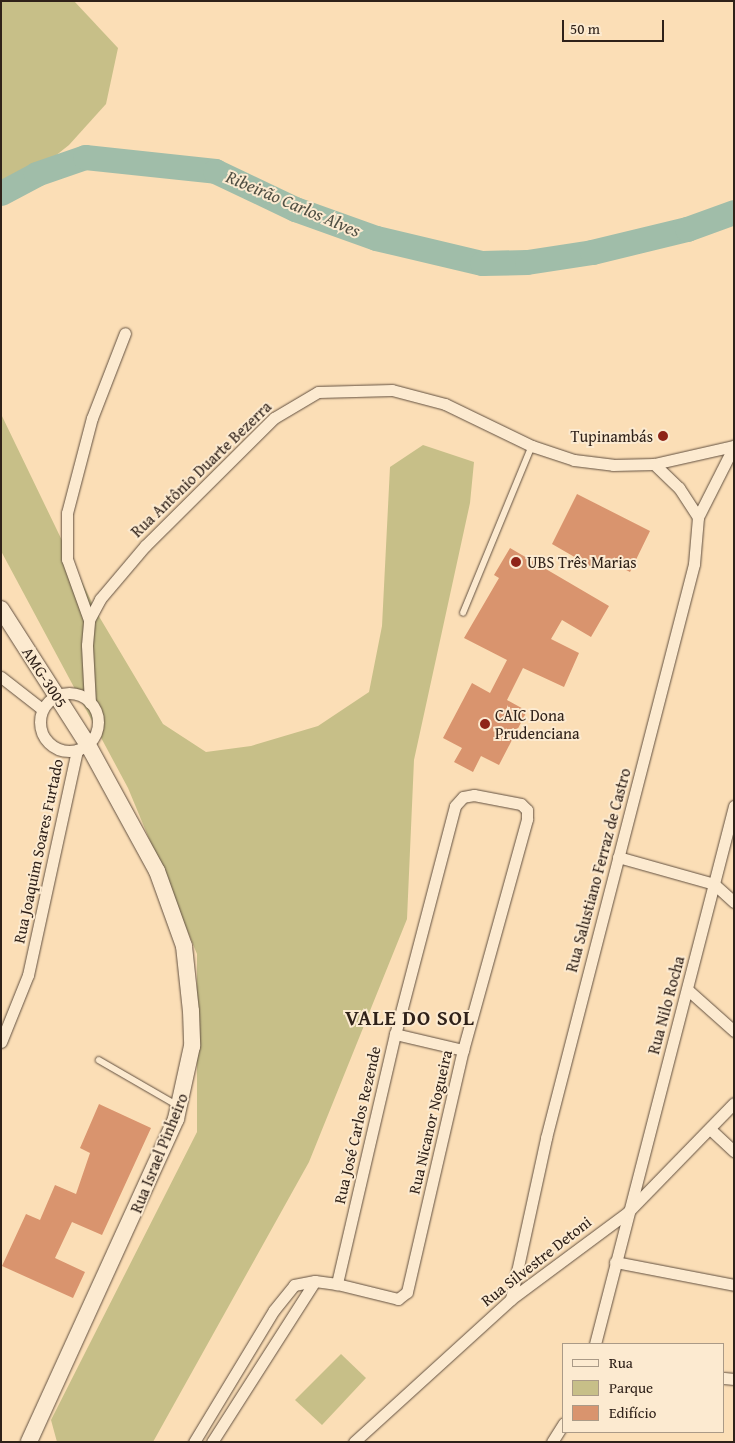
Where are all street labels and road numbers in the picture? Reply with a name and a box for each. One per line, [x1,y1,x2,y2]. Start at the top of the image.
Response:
street label: Rua Antônio Duarte Bezerra [127,397,275,541]
street label: AMG-3005 [18,643,72,711]
street label: Rua Joaquim Soares Furtado [9,757,67,945]
street label: Rua Salustiano Ferraz de Castro [562,766,634,974]
street label: Rua Nilo Rocha [644,954,688,1056]
street label: Rua José Carlos Rezende [330,1044,384,1206]
street label: Rua Nicanor Nogueira [404,1048,456,1196]
street label: Rua Israel Pinheiro [126,1090,192,1216]
street label: Rua Silvestre Detoni [477,1212,595,1310]

